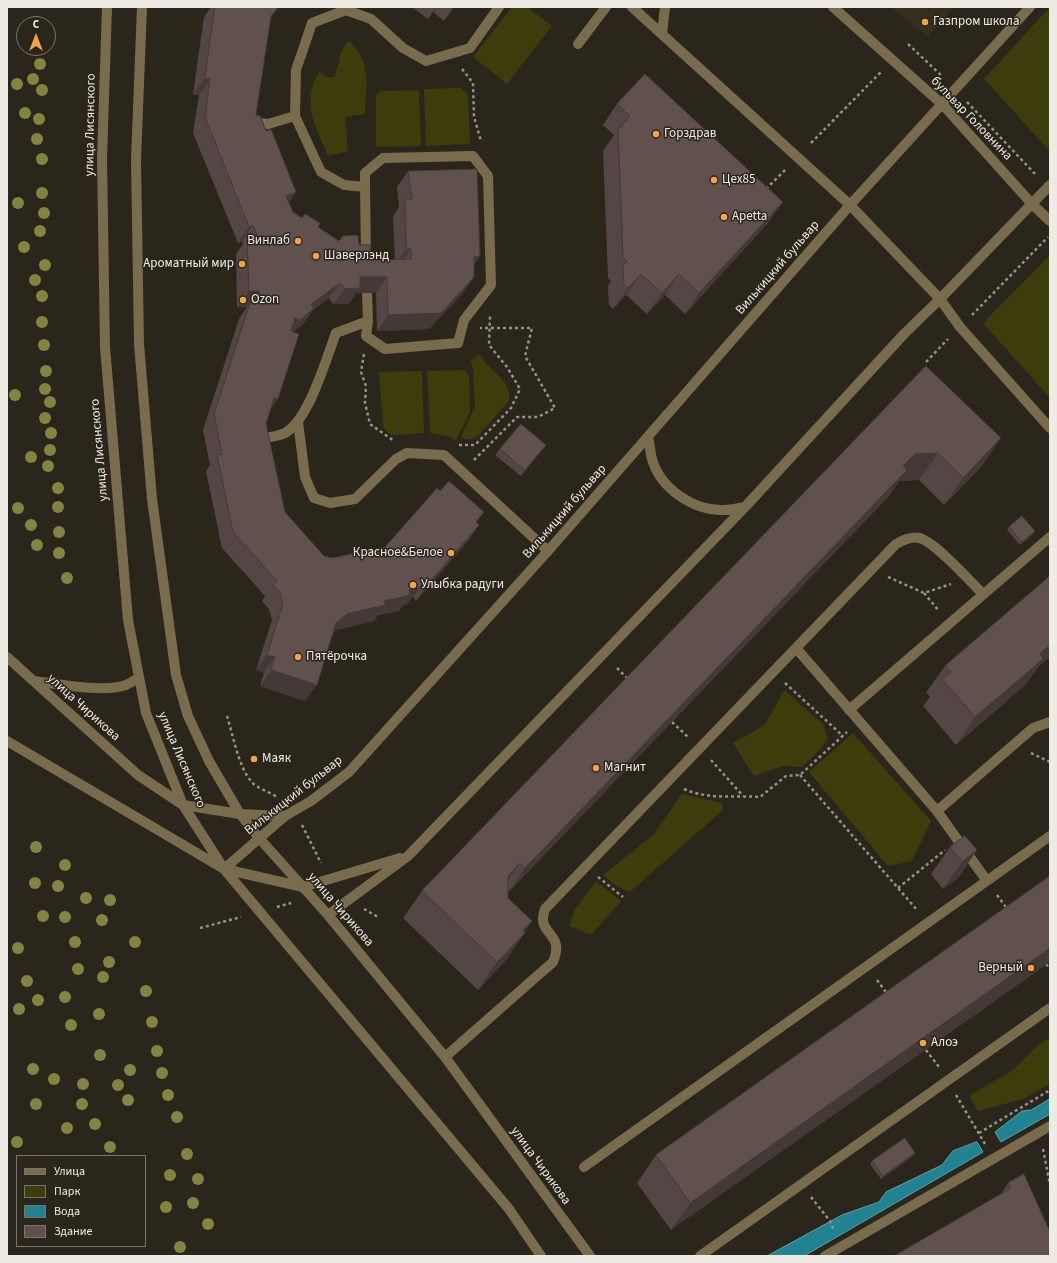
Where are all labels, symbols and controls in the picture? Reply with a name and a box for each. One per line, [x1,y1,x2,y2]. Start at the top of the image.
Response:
place label: Газпром школа [933,14,1019,30]
north arrow [16,16,56,56]
text: С [33,17,39,32]
marker: Газпром школа [920,17,930,27]
street label: улица Лисянского [82,73,100,177]
street label: бульвар Головнина [927,74,1015,164]
place label: Горздрав [664,126,716,142]
marker: Горздрав [651,129,661,139]
place label: Цех85 [722,172,756,188]
marker: Цех85 [709,175,719,185]
place label: Apetta [732,209,767,225]
marker: Apetta [719,212,729,222]
street label: Вилькицкий бульвар [733,218,823,318]
place label: Винлаб [247,233,290,249]
marker: Винлаб [293,236,303,246]
place label: Шаверлэнд [324,248,389,264]
marker: Шаверлэнд [311,251,321,261]
place label: Ароматный мир [143,256,234,272]
marker: Ароматный мир [237,259,247,269]
place label: Ozon [251,292,279,308]
marker: Ozon [238,295,248,305]
street label: улица Лисянского [88,398,112,502]
street label: Вилькицкий бульвар [520,462,610,562]
place label: Красное&Белое [353,545,443,561]
marker: Красное&Белое [446,548,456,558]
place label: Улыбка радуги [421,577,504,593]
marker: Улыбка радуги [408,580,418,590]
place label: Пятёрочка [306,649,367,665]
marker: Пятёрочка [293,652,303,662]
street label: улица Чирикова [43,671,123,745]
street label: улица Лисянского [154,710,208,810]
place label: Маяк [262,751,291,767]
street label: Вилькицкий бульвар [242,753,346,839]
marker: Маяк [249,754,259,764]
place label: Магнит [604,760,646,776]
marker: Магнит [591,763,601,773]
street label: улица Чирикова [304,870,376,950]
place label: Верный [978,960,1023,976]
marker: Верный [1026,963,1036,973]
place label: Алоэ [931,1035,958,1051]
marker: Алоэ [918,1038,928,1048]
street label: улица Чирикова [506,1124,574,1208]
legend [16,1155,146,1247]
text: Улица [54,1163,85,1180]
text: Парк [54,1183,80,1200]
text: Вода [54,1203,80,1220]
text: Здание [54,1223,93,1240]

